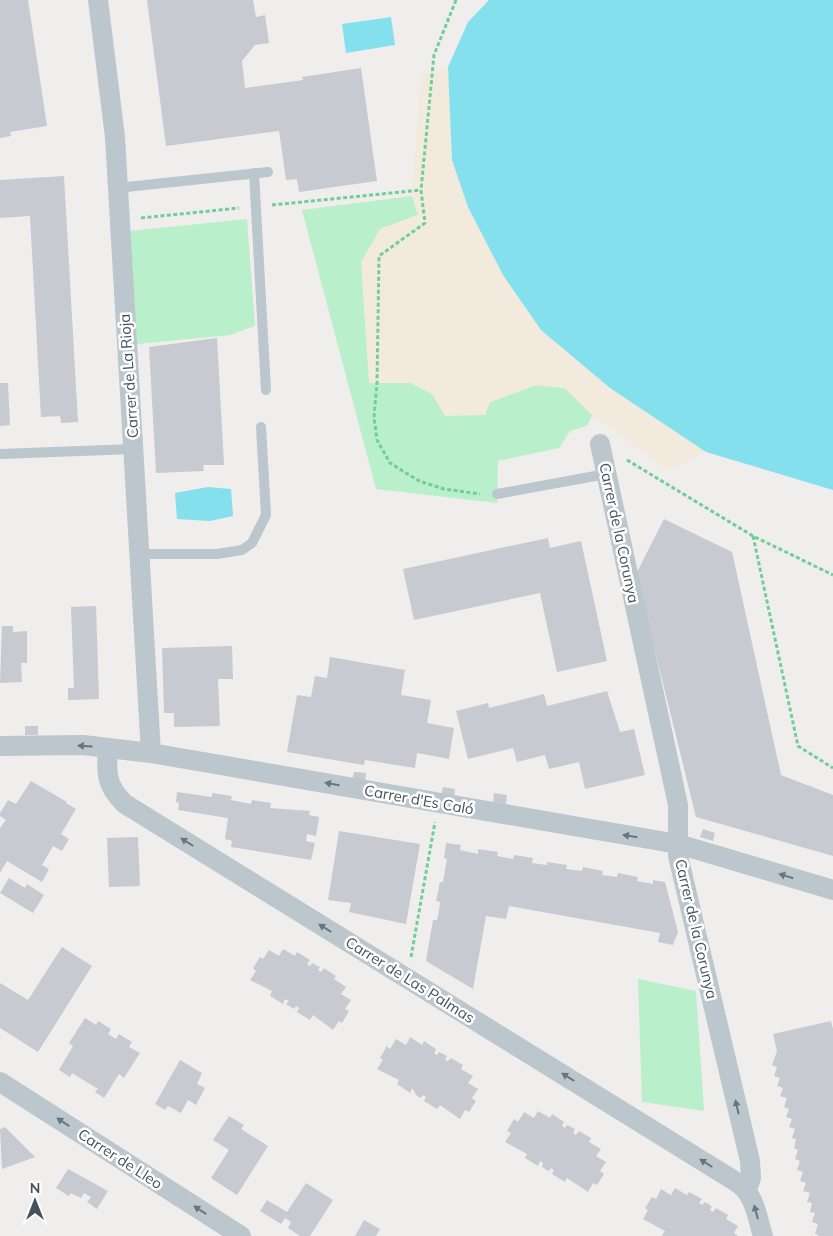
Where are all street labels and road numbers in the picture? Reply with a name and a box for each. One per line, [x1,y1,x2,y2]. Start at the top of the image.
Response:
street label: Carrer de La Rioja [115,313,142,439]
street label: Carrer de la Corunya [595,461,644,605]
street label: Carrer d'Es Caló [363,781,475,818]
street label: Carrer de la Corunya [671,857,722,1001]
street label: Carrer de Las Palmas [342,932,478,1027]
street label: Carrer de Lleo [74,1124,166,1193]

